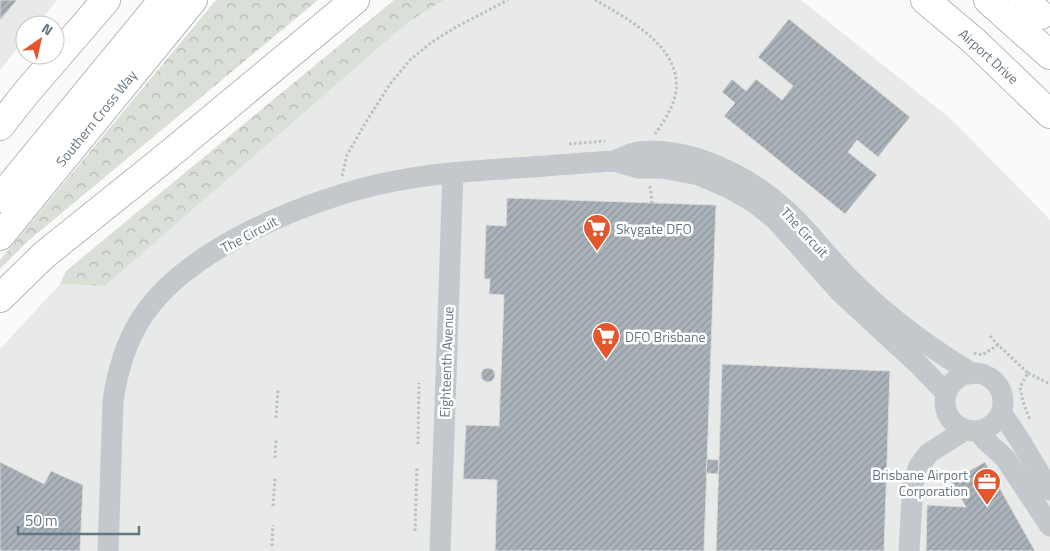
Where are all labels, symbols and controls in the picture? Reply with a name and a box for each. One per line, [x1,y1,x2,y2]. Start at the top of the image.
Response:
north arrow [15,15,65,65]
text: N [38,17,57,40]
street label: Airport Drive [954,23,1024,89]
street label: Southern Cross Way [50,65,142,171]
street label: The Circuit [776,202,834,262]
street label: The Circuit [217,210,281,258]
supermarket icon: Skygate DFO [582,213,612,252]
place label: Skygate DFO [616,218,692,239]
street label: Eighteenth Avenue [434,306,458,418]
supermarket icon: DFO Brisbane [591,321,621,360]
place label: DFO Brisbane [625,326,706,347]
place label: Brisbane Airport Corporation [872,464,968,501]
office icon: Brisbane Airport Corporation [972,467,1002,506]
scale bar [18,504,139,536]
text: 50 m [25,509,58,532]

